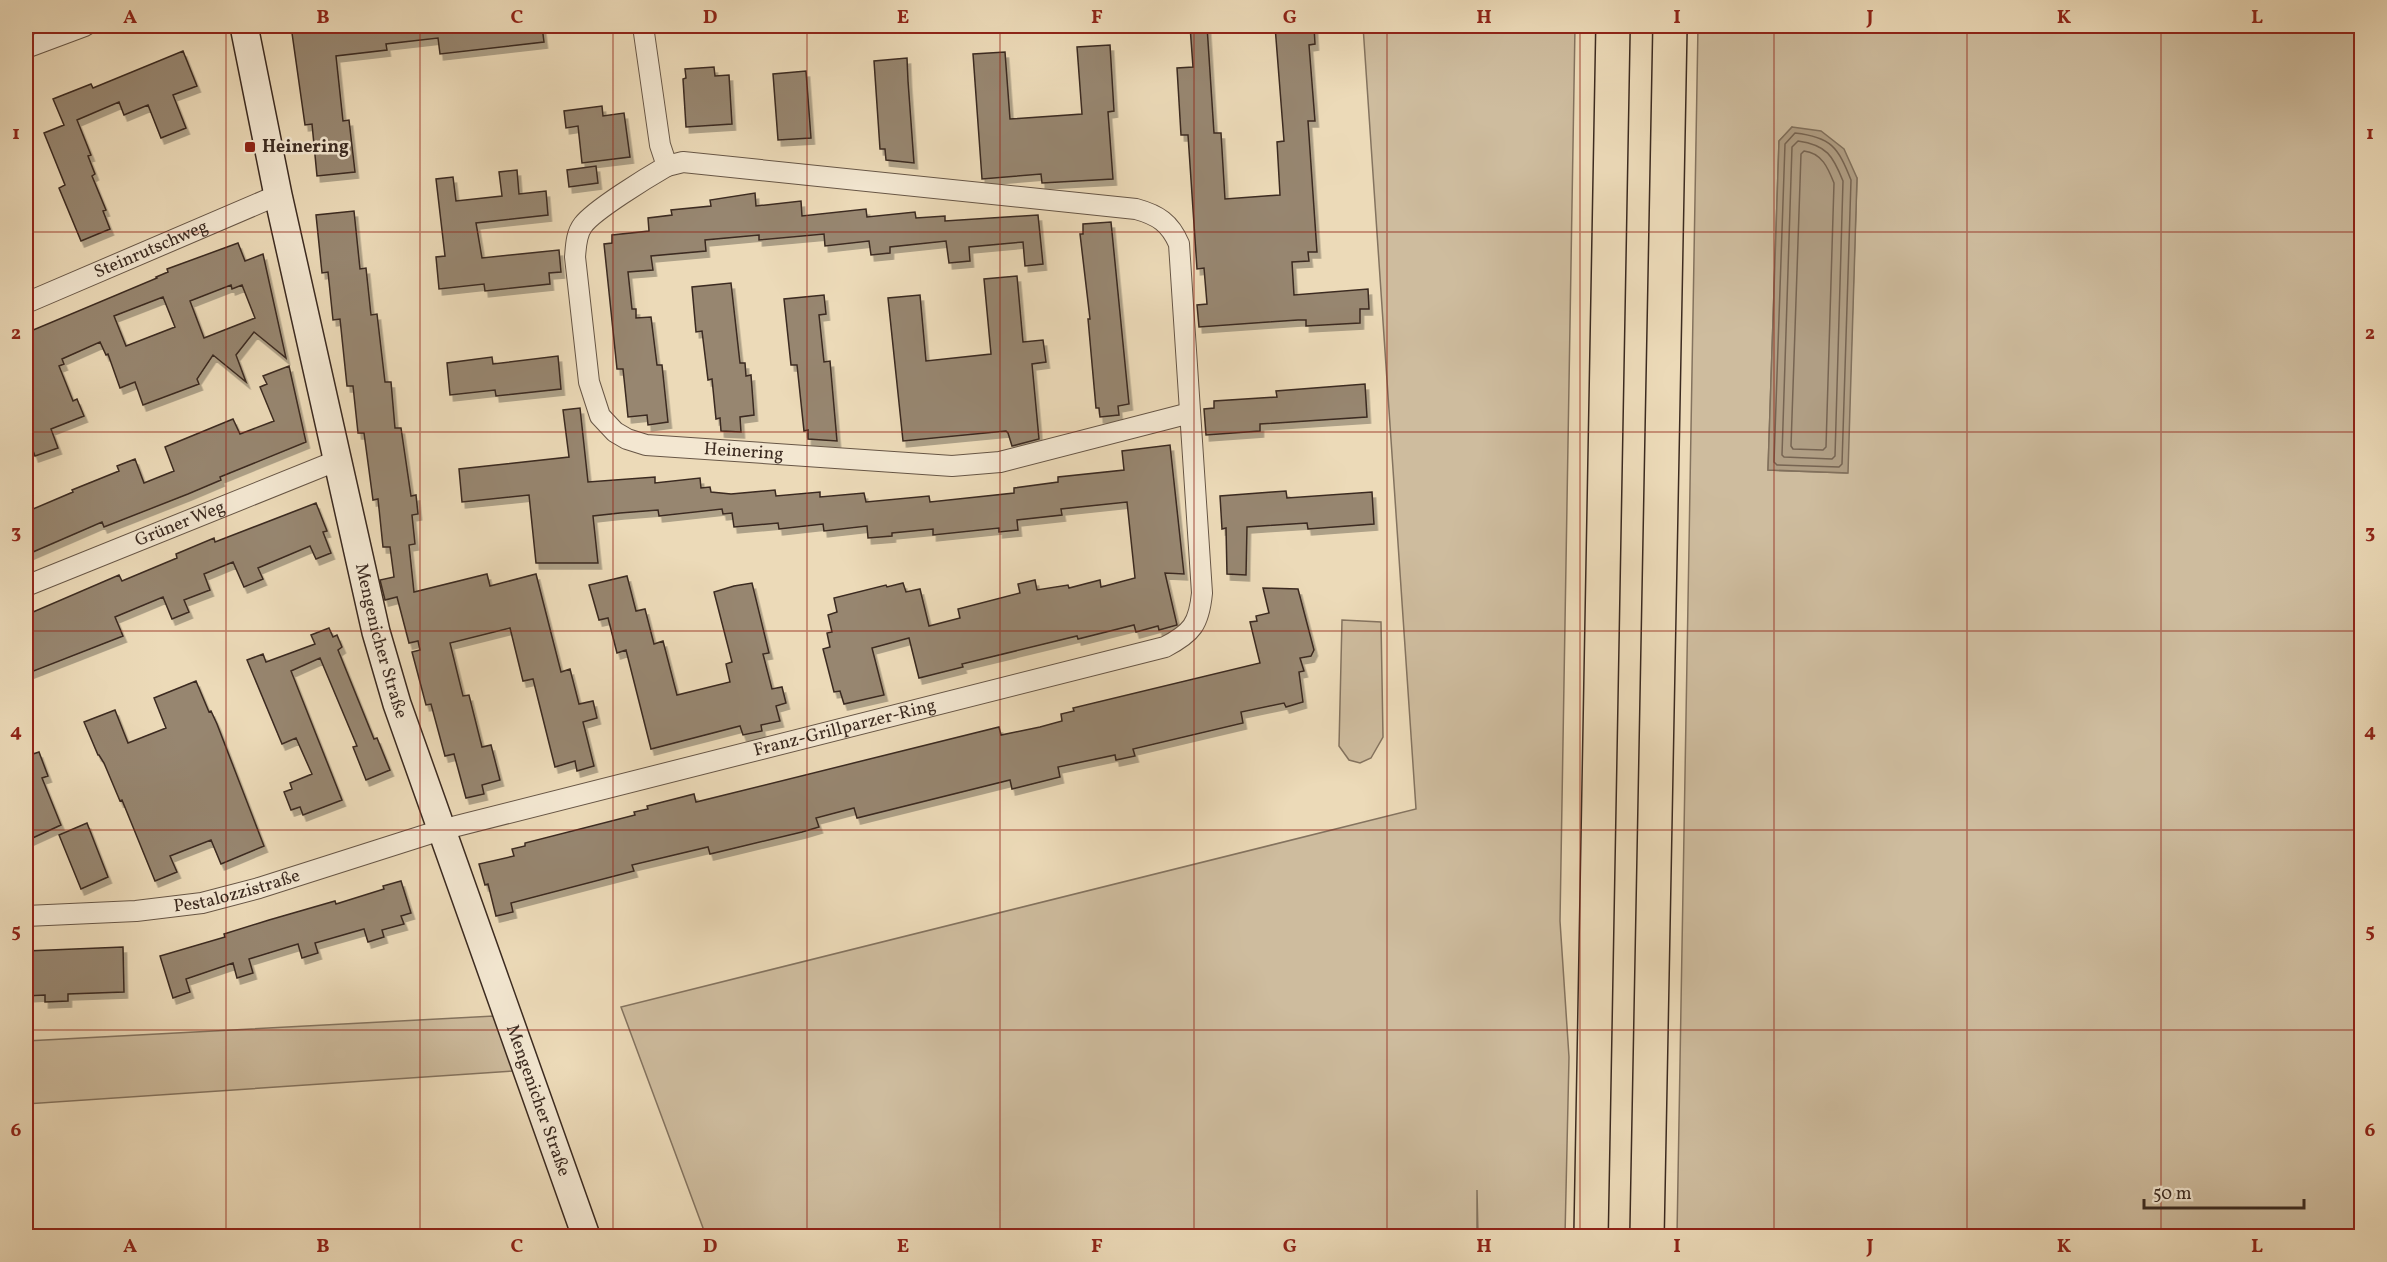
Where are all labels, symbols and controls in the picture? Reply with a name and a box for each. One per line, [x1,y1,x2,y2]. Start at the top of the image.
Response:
text: A [123,4,137,32]
text: B [316,4,330,32]
text: C [511,4,524,32]
text: D [703,4,717,32]
text: E [897,4,909,32]
text: F [1091,4,1103,32]
text: G [1283,4,1297,32]
text: H [1476,4,1492,32]
text: I [1673,4,1681,32]
text: J [1865,4,1874,32]
text: K [2057,4,2072,32]
text: L [2251,4,2263,32]
text: 1 [12,120,20,148]
text: 1 [2366,120,2374,148]
place label: Heinering [262,135,349,160]
marker: Heinering [243,140,257,154]
street label: Steinrutschweg [90,214,212,285]
text: 2 [11,320,21,348]
text: 2 [2365,320,2375,348]
street label: Heinering [703,437,784,467]
street label: Grüner Weg [131,495,229,553]
text: 3 [11,519,21,547]
text: 3 [2365,519,2375,547]
street label: Mengenicher Straße [348,561,414,722]
street label: Franz-Grillparzer-Ring [751,693,939,763]
text: 4 [10,718,22,746]
text: 4 [2364,718,2376,746]
street label: Pestalozzistraße [172,863,303,919]
text: 5 [11,918,21,946]
text: 5 [2365,918,2375,946]
street label: Mengenicher Straße [499,1021,576,1180]
text: 6 [11,1117,22,1145]
text: 6 [2365,1117,2376,1145]
scale bar [2144,1172,2304,1210]
text: 50 m [2153,1182,2192,1207]
text: A [123,1233,137,1261]
text: B [316,1233,330,1261]
text: C [511,1233,524,1261]
text: D [703,1233,717,1261]
text: E [897,1233,909,1261]
text: F [1091,1233,1103,1261]
text: G [1283,1233,1297,1261]
text: H [1476,1233,1492,1261]
text: I [1673,1233,1681,1261]
text: J [1865,1233,1874,1261]
text: K [2057,1233,2072,1261]
text: L [2251,1233,2263,1261]

